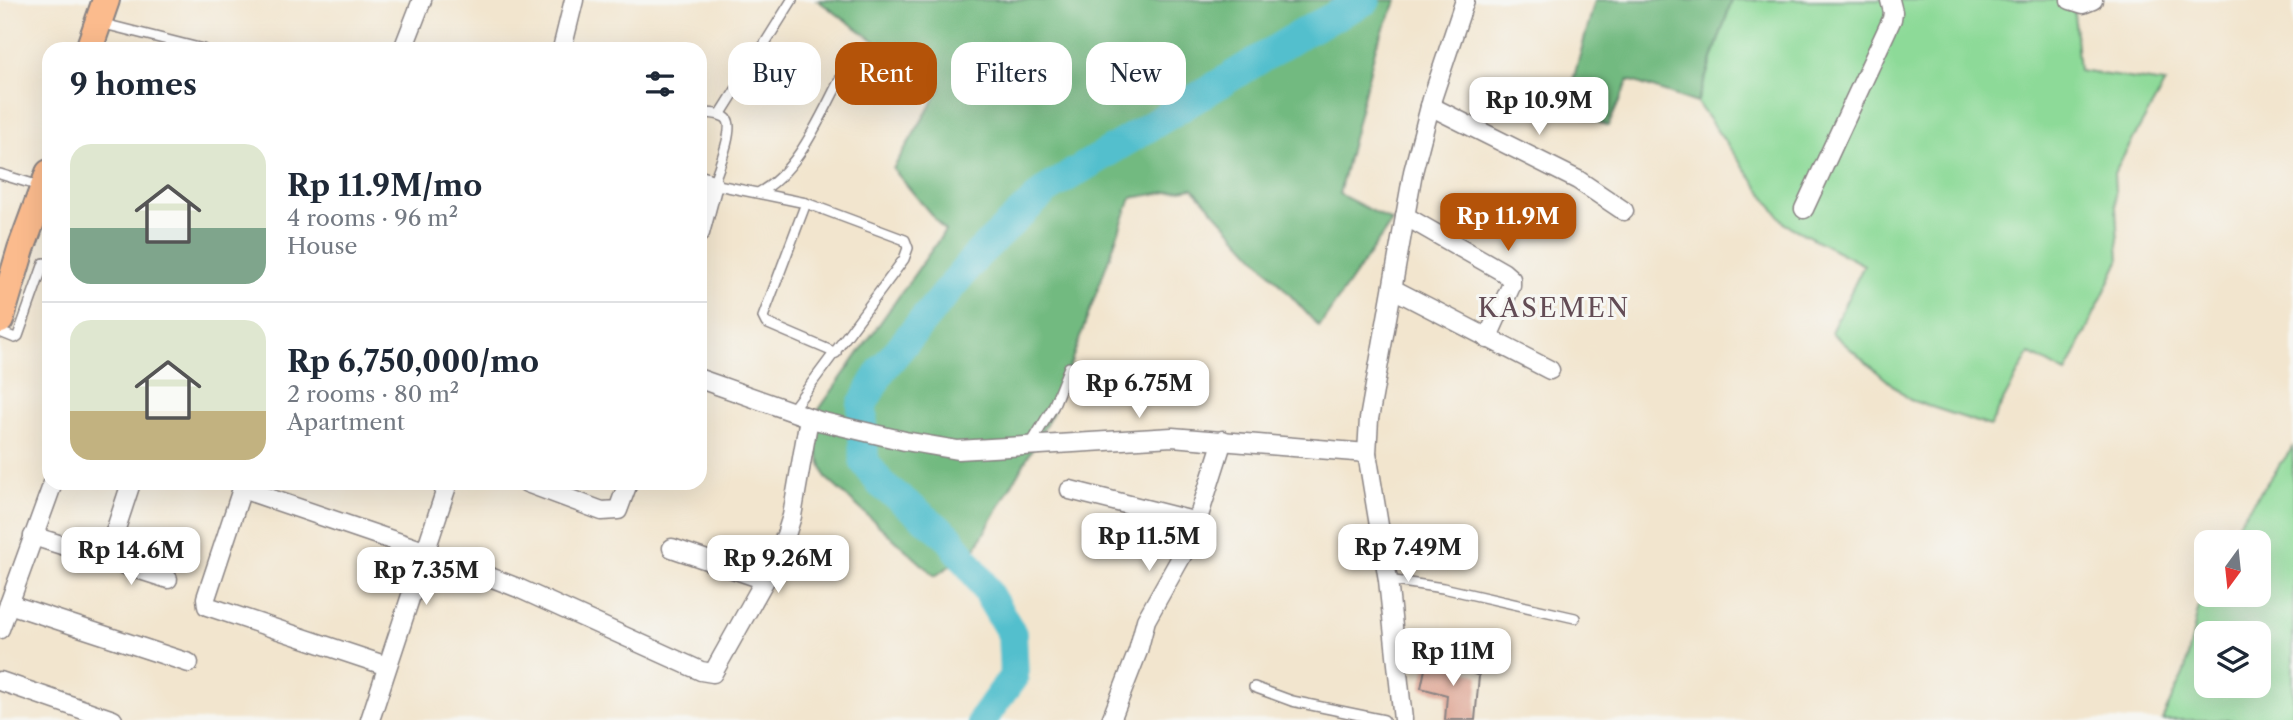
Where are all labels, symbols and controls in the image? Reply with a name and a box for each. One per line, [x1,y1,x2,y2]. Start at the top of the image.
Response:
chip: Buy [728,42,821,105]
chip: Rent [835,42,937,105]
chip: Filters [951,42,1072,105]
chip: New [1086,42,1186,105]
icon: filters [641,65,679,103]
text: 9 homes [70,66,197,103]
pin: Rp 10.9M [1467,78,1611,137]
text: Rp 10.9M [1485,86,1593,114]
text: Rp 11.9M/mo [287,167,482,204]
icon: home [126,172,210,256]
pin: Rp 11.9M [1436,194,1580,253]
text: Rp 11.9M [1456,202,1560,230]
text: 4 rooms · 96 m² [287,204,458,232]
text: House [287,232,357,260]
district label: KASEMEN [1478,292,1630,324]
text: Rp 6,750,000/mo [287,343,539,380]
icon: home [126,348,210,432]
pin: Rp 6.75M [1067,360,1211,420]
text: Rp 6.75M [1085,369,1193,397]
text: 2 rooms · 80 m² [287,380,459,408]
text: Apartment [287,408,405,436]
pin: Rp 11.5M [1077,514,1221,573]
text: Rp 11.5M [1097,522,1201,550]
pin: Rp 7.49M [1336,524,1480,584]
pin: Rp 14.6M [59,528,203,587]
north arrow [2194,530,2272,607]
map controls [2194,530,2271,698]
text: Rp 7.49M [1354,533,1462,561]
text: Rp 14.6M [77,536,185,564]
pin: Rp 9.26M [706,536,850,595]
text: Rp 9.26M [723,544,833,572]
pin: Rp 7.35M [354,548,498,607]
text: Rp 7.35M [373,556,479,584]
button: layers [2194,621,2271,698]
pin: Rp 11M [1396,628,1510,688]
text: Rp 11M [1411,637,1495,665]

